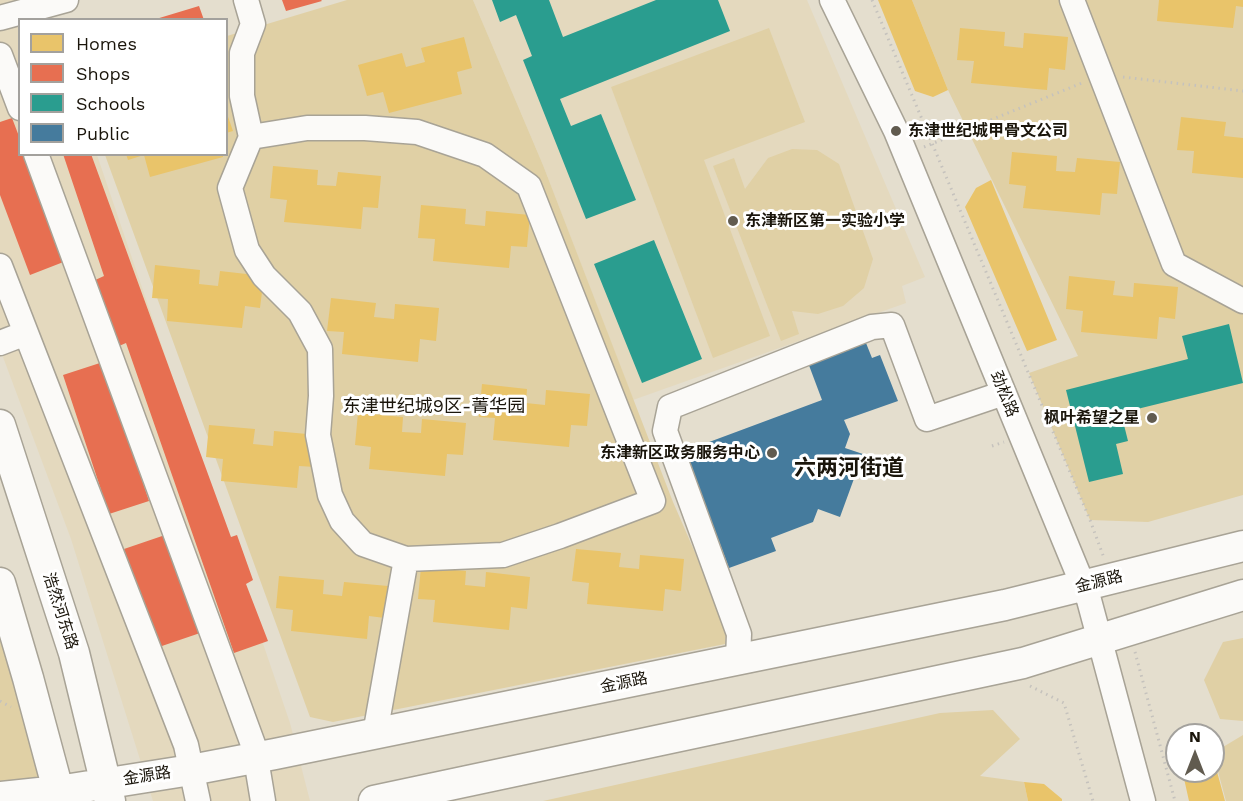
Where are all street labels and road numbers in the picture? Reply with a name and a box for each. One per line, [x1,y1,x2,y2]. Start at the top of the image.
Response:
street label: 劲松路 [986,368,1022,420]
street label: 金源路 [1073,567,1125,597]
street label: 浩然河东路 [39,570,81,652]
street label: 金源路 [599,669,649,697]
street label: 金源路 [122,763,172,789]

